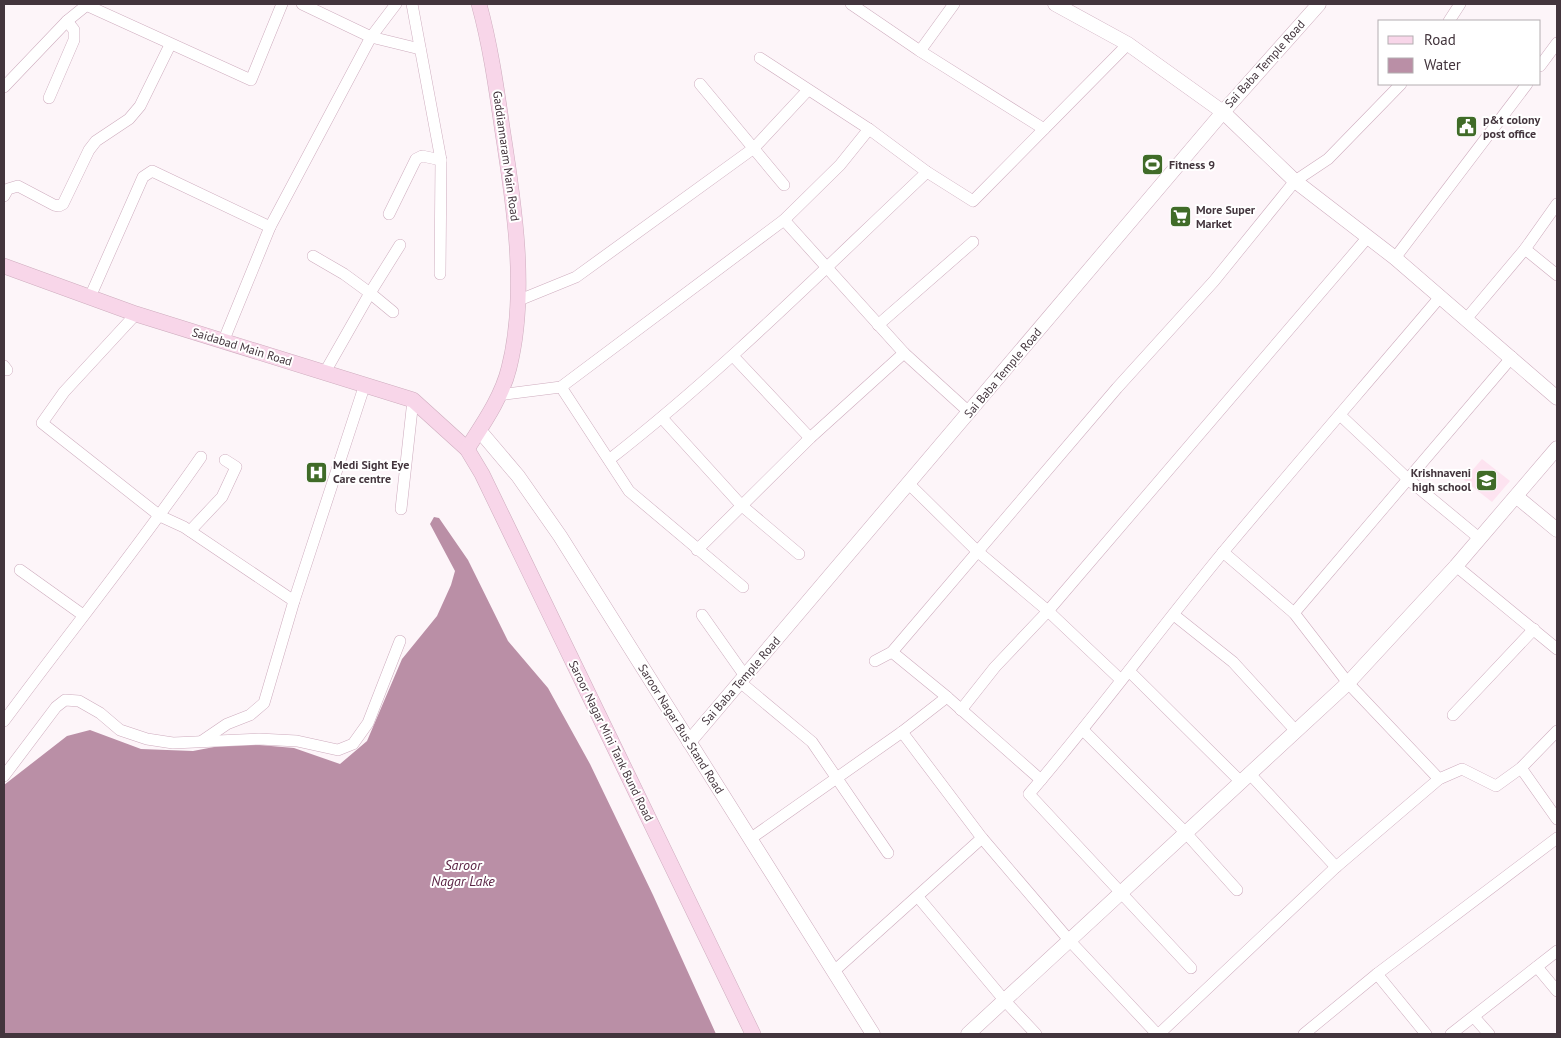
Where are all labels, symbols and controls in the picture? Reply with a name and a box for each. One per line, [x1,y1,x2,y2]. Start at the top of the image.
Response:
street label: Sai Baba Temple Road [1221,17,1308,111]
legend [1378,20,1541,85]
text: Road [1424,30,1456,49]
text: Water [1424,55,1461,74]
street label: Gaddiannaram Main Road [490,90,523,222]
place label: p&t colony post office [1483,112,1540,141]
public building icon: p&t colony post office [1455,115,1479,139]
sports icon: Fitness 9 [1141,153,1165,177]
place label: Fitness 9 [1169,157,1215,172]
place label: More Super Market [1196,202,1256,231]
supermarket icon: More Super Market [1168,205,1192,229]
street label: Saidabad Main Road [190,324,294,369]
street label: Sai Baba Temple Road [961,325,1045,421]
place label: Medi Sight Eye Care centre [333,457,409,486]
hospital icon: Medi Sight Eye Care centre [305,460,329,484]
place label: Krishnaveni high school [1411,465,1471,494]
school or university icon: Krishnaveni high school [1475,468,1499,492]
street label: Sai Baba Temple Road [698,633,783,728]
street label: Saroor Nagar Mini Tank Bund Road [566,658,657,824]
street label: Saroor Nagar Bus Stand Road [635,661,728,796]
water label: Saroor Nagar Lake [431,856,495,890]

